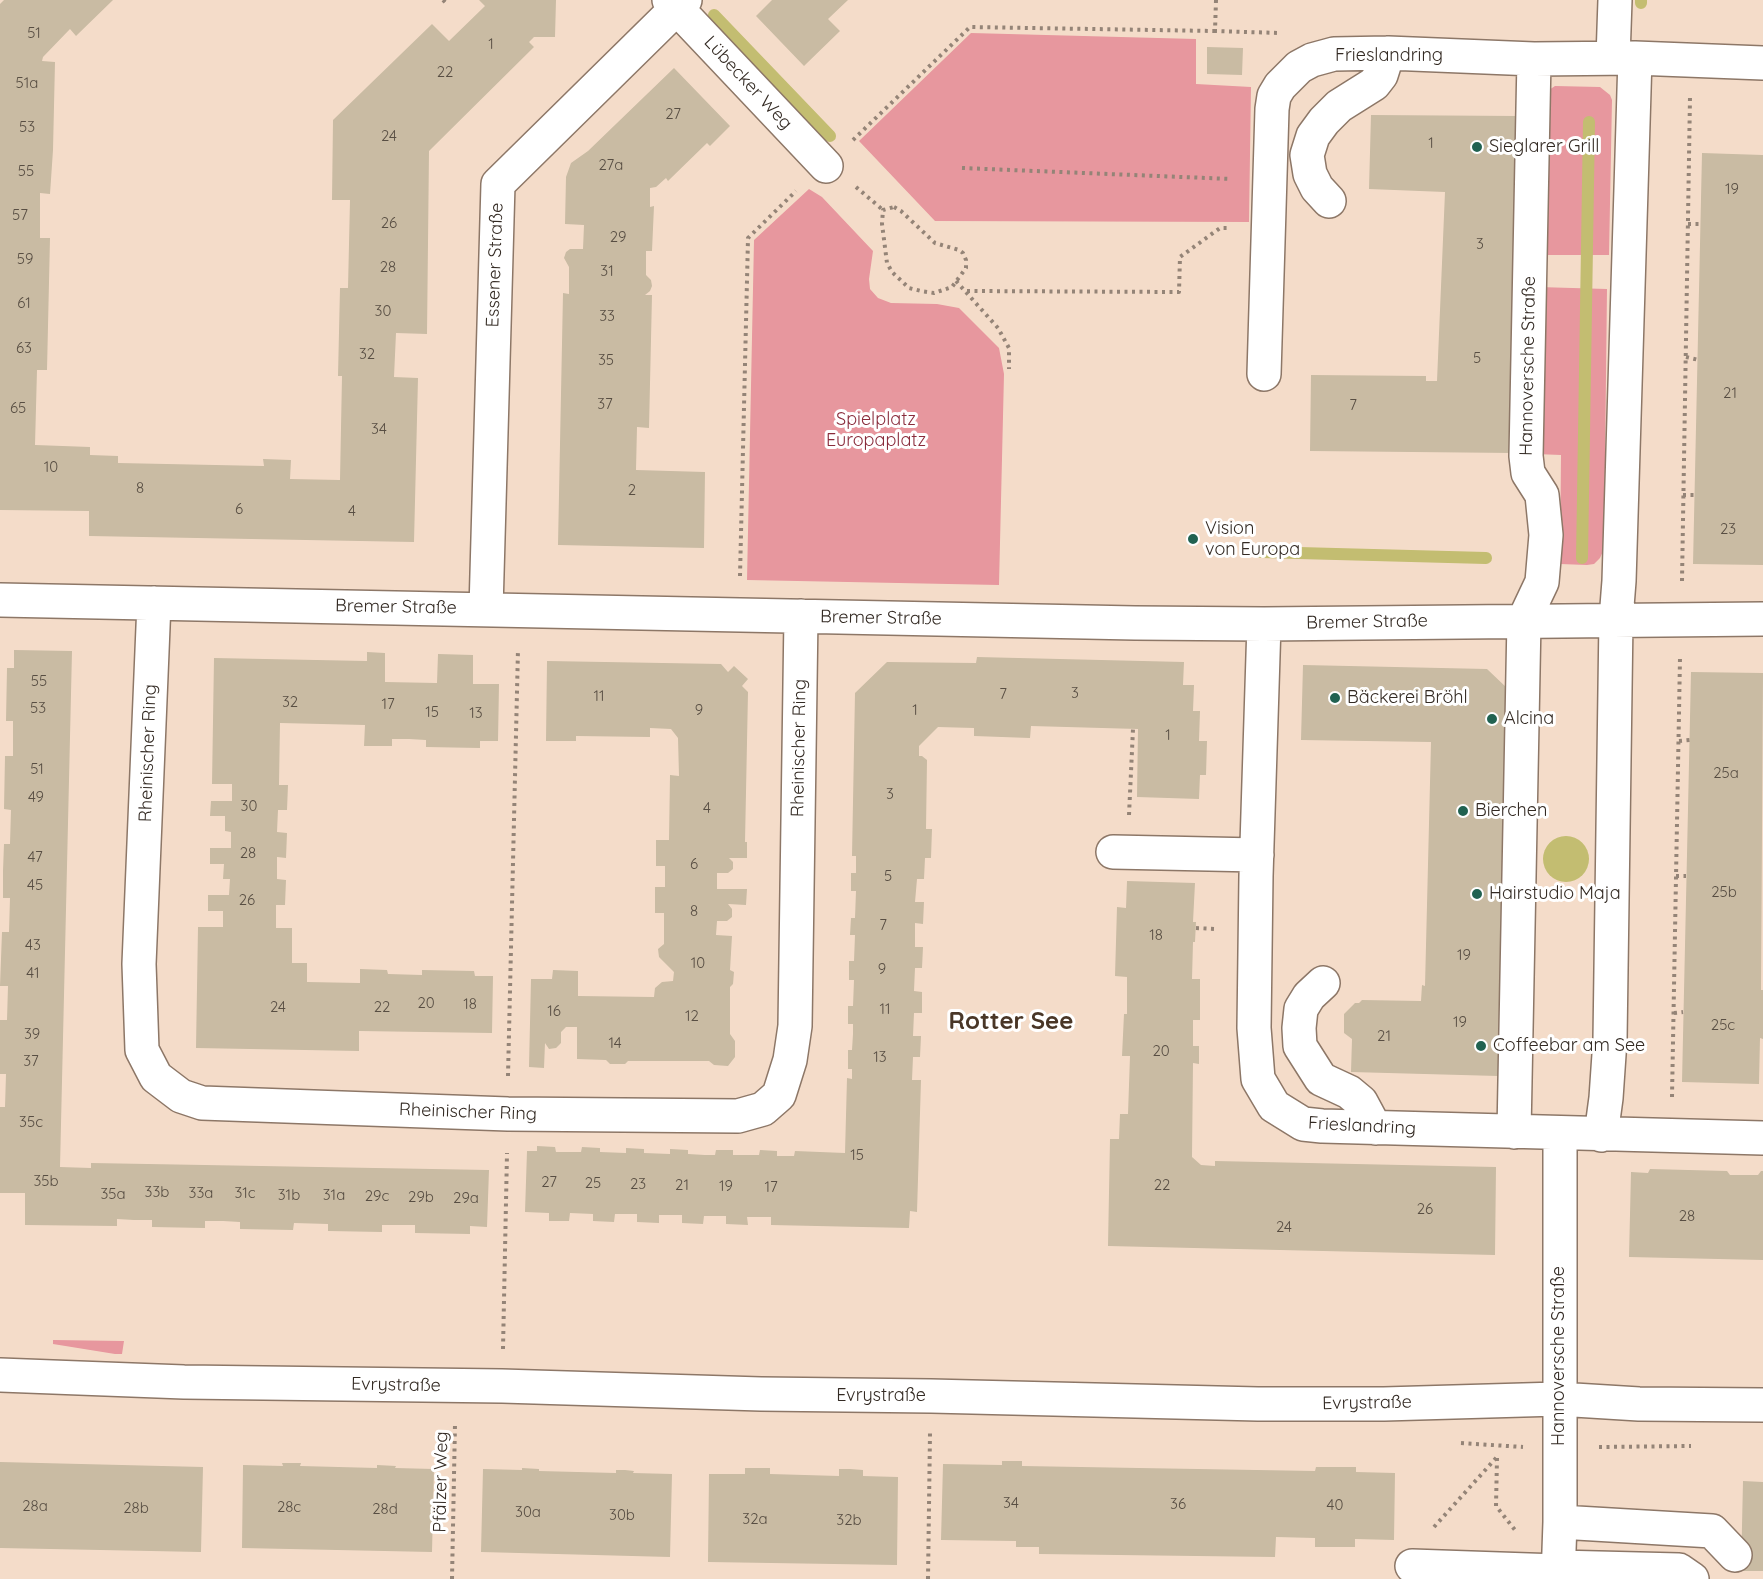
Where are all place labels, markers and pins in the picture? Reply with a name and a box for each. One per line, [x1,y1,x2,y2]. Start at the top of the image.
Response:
place label: Sieglarer Grill [1489,136,1599,158]
marker: Sieglarer Grill [1470,140,1484,154]
place label: Vision von Europa [1205,518,1300,560]
marker: Vision von Europa [1186,532,1200,546]
place label: Bäckerei Bröhl [1347,687,1468,709]
marker: Bäckerei Bröhl [1328,691,1342,705]
place label: Alcina [1504,708,1554,730]
marker: Alcina [1485,712,1499,726]
place label: Bierchen [1475,800,1547,822]
marker: Bierchen [1456,804,1470,818]
place label: Hairstudio Maja [1489,883,1621,905]
marker: Hairstudio Maja [1470,887,1484,901]
place label: Coffeebar am See [1493,1035,1645,1057]
marker: Coffeebar am See [1474,1039,1488,1053]

